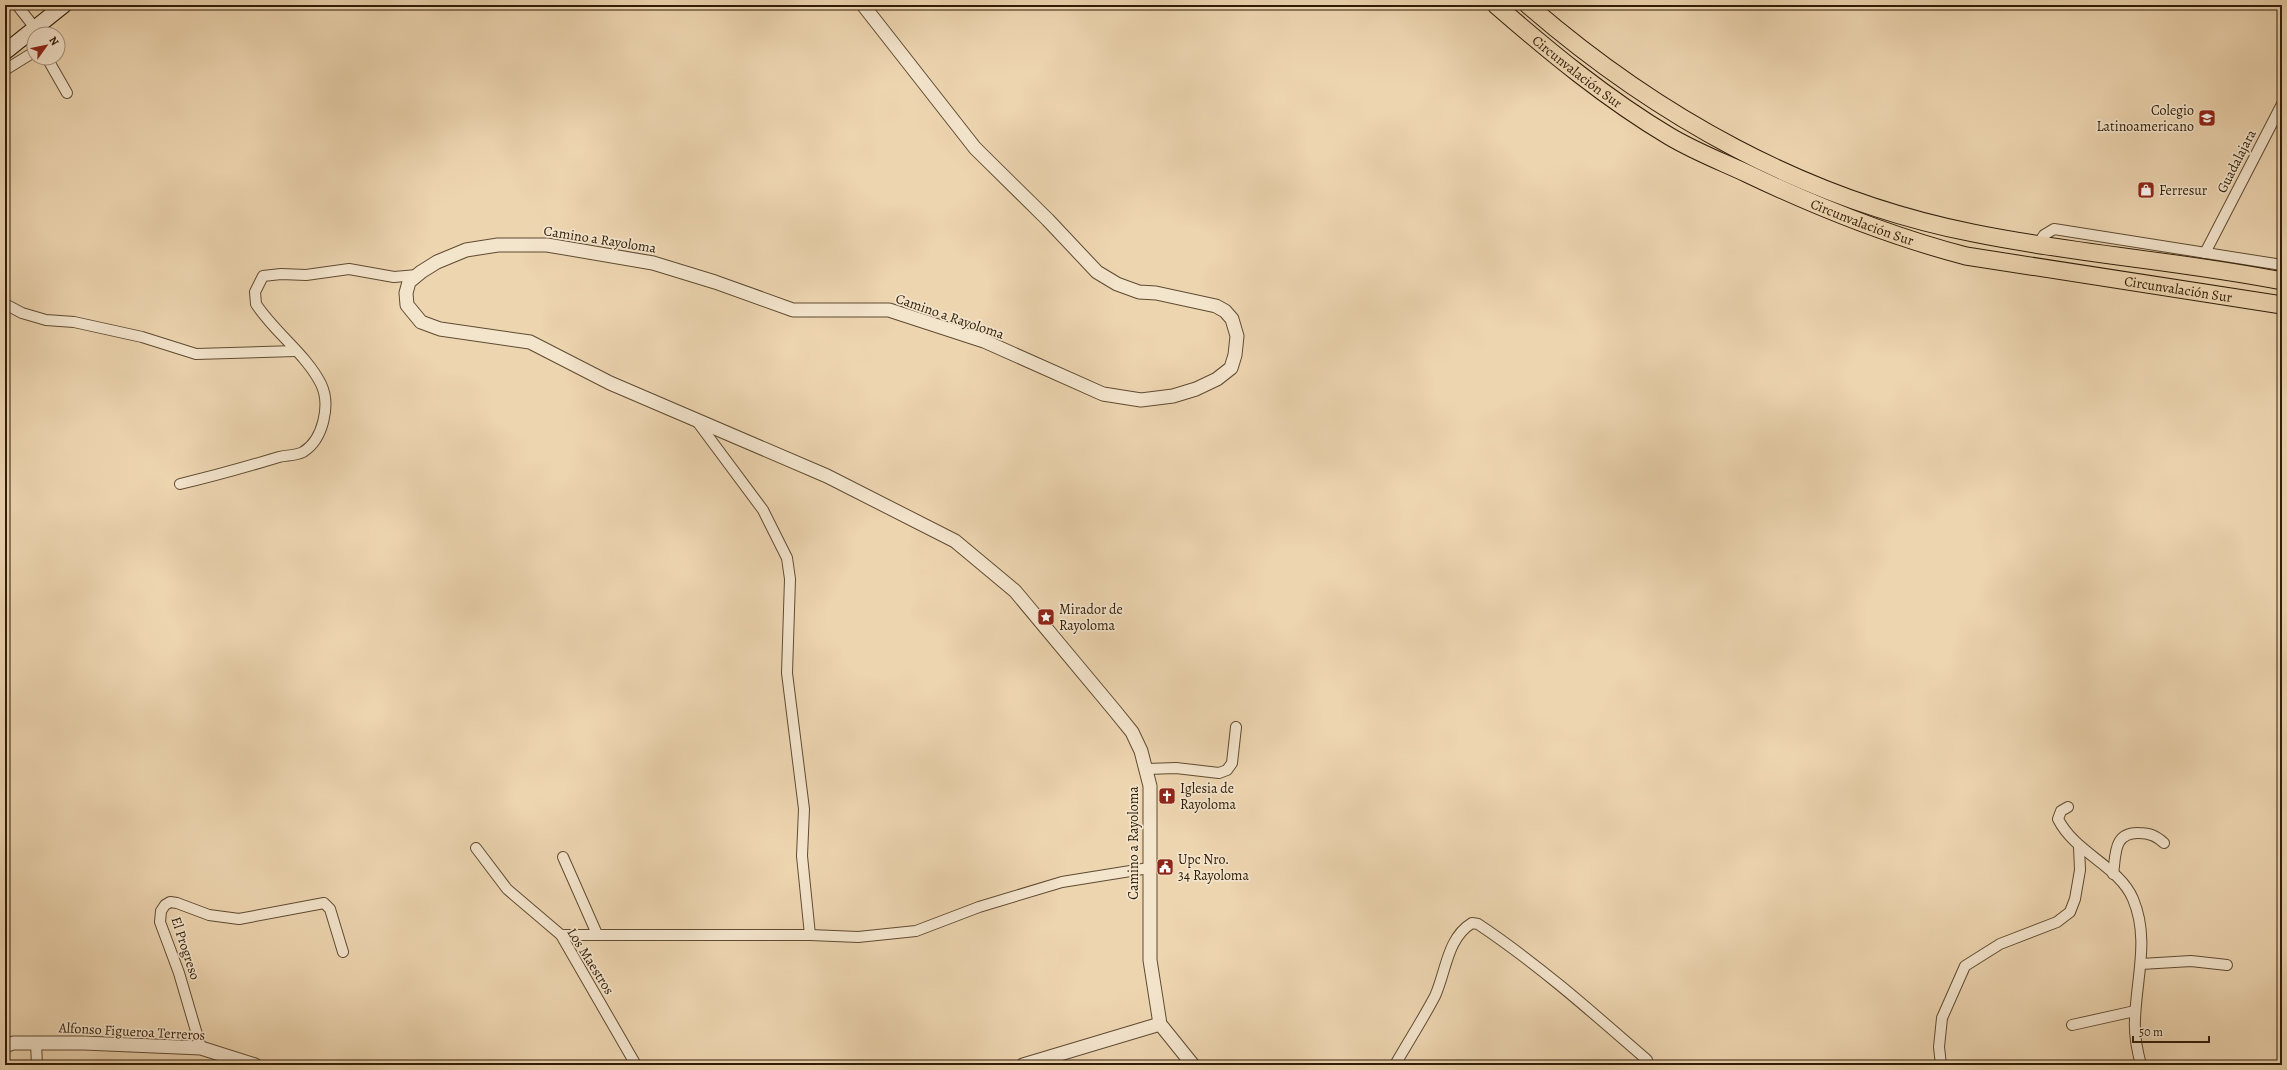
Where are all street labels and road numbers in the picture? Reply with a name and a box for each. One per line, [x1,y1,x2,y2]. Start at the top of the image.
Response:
street label: Circunvalación Sur [1528,31,1626,113]
street label: Guadalajara [2212,126,2261,196]
street label: Circunvalación Sur [1808,194,1917,250]
street label: Camino a Rayoloma [542,221,658,258]
street label: Circunvalación Sur [2123,272,2234,307]
street label: Camino a Rayoloma [893,289,1007,344]
street label: Camino a Rayoloma [1124,786,1143,900]
street label: El Progreso [166,914,205,982]
street label: Los Maestros [563,924,619,998]
street label: Alfonso Figueroa Terreros [57,1018,206,1045]

